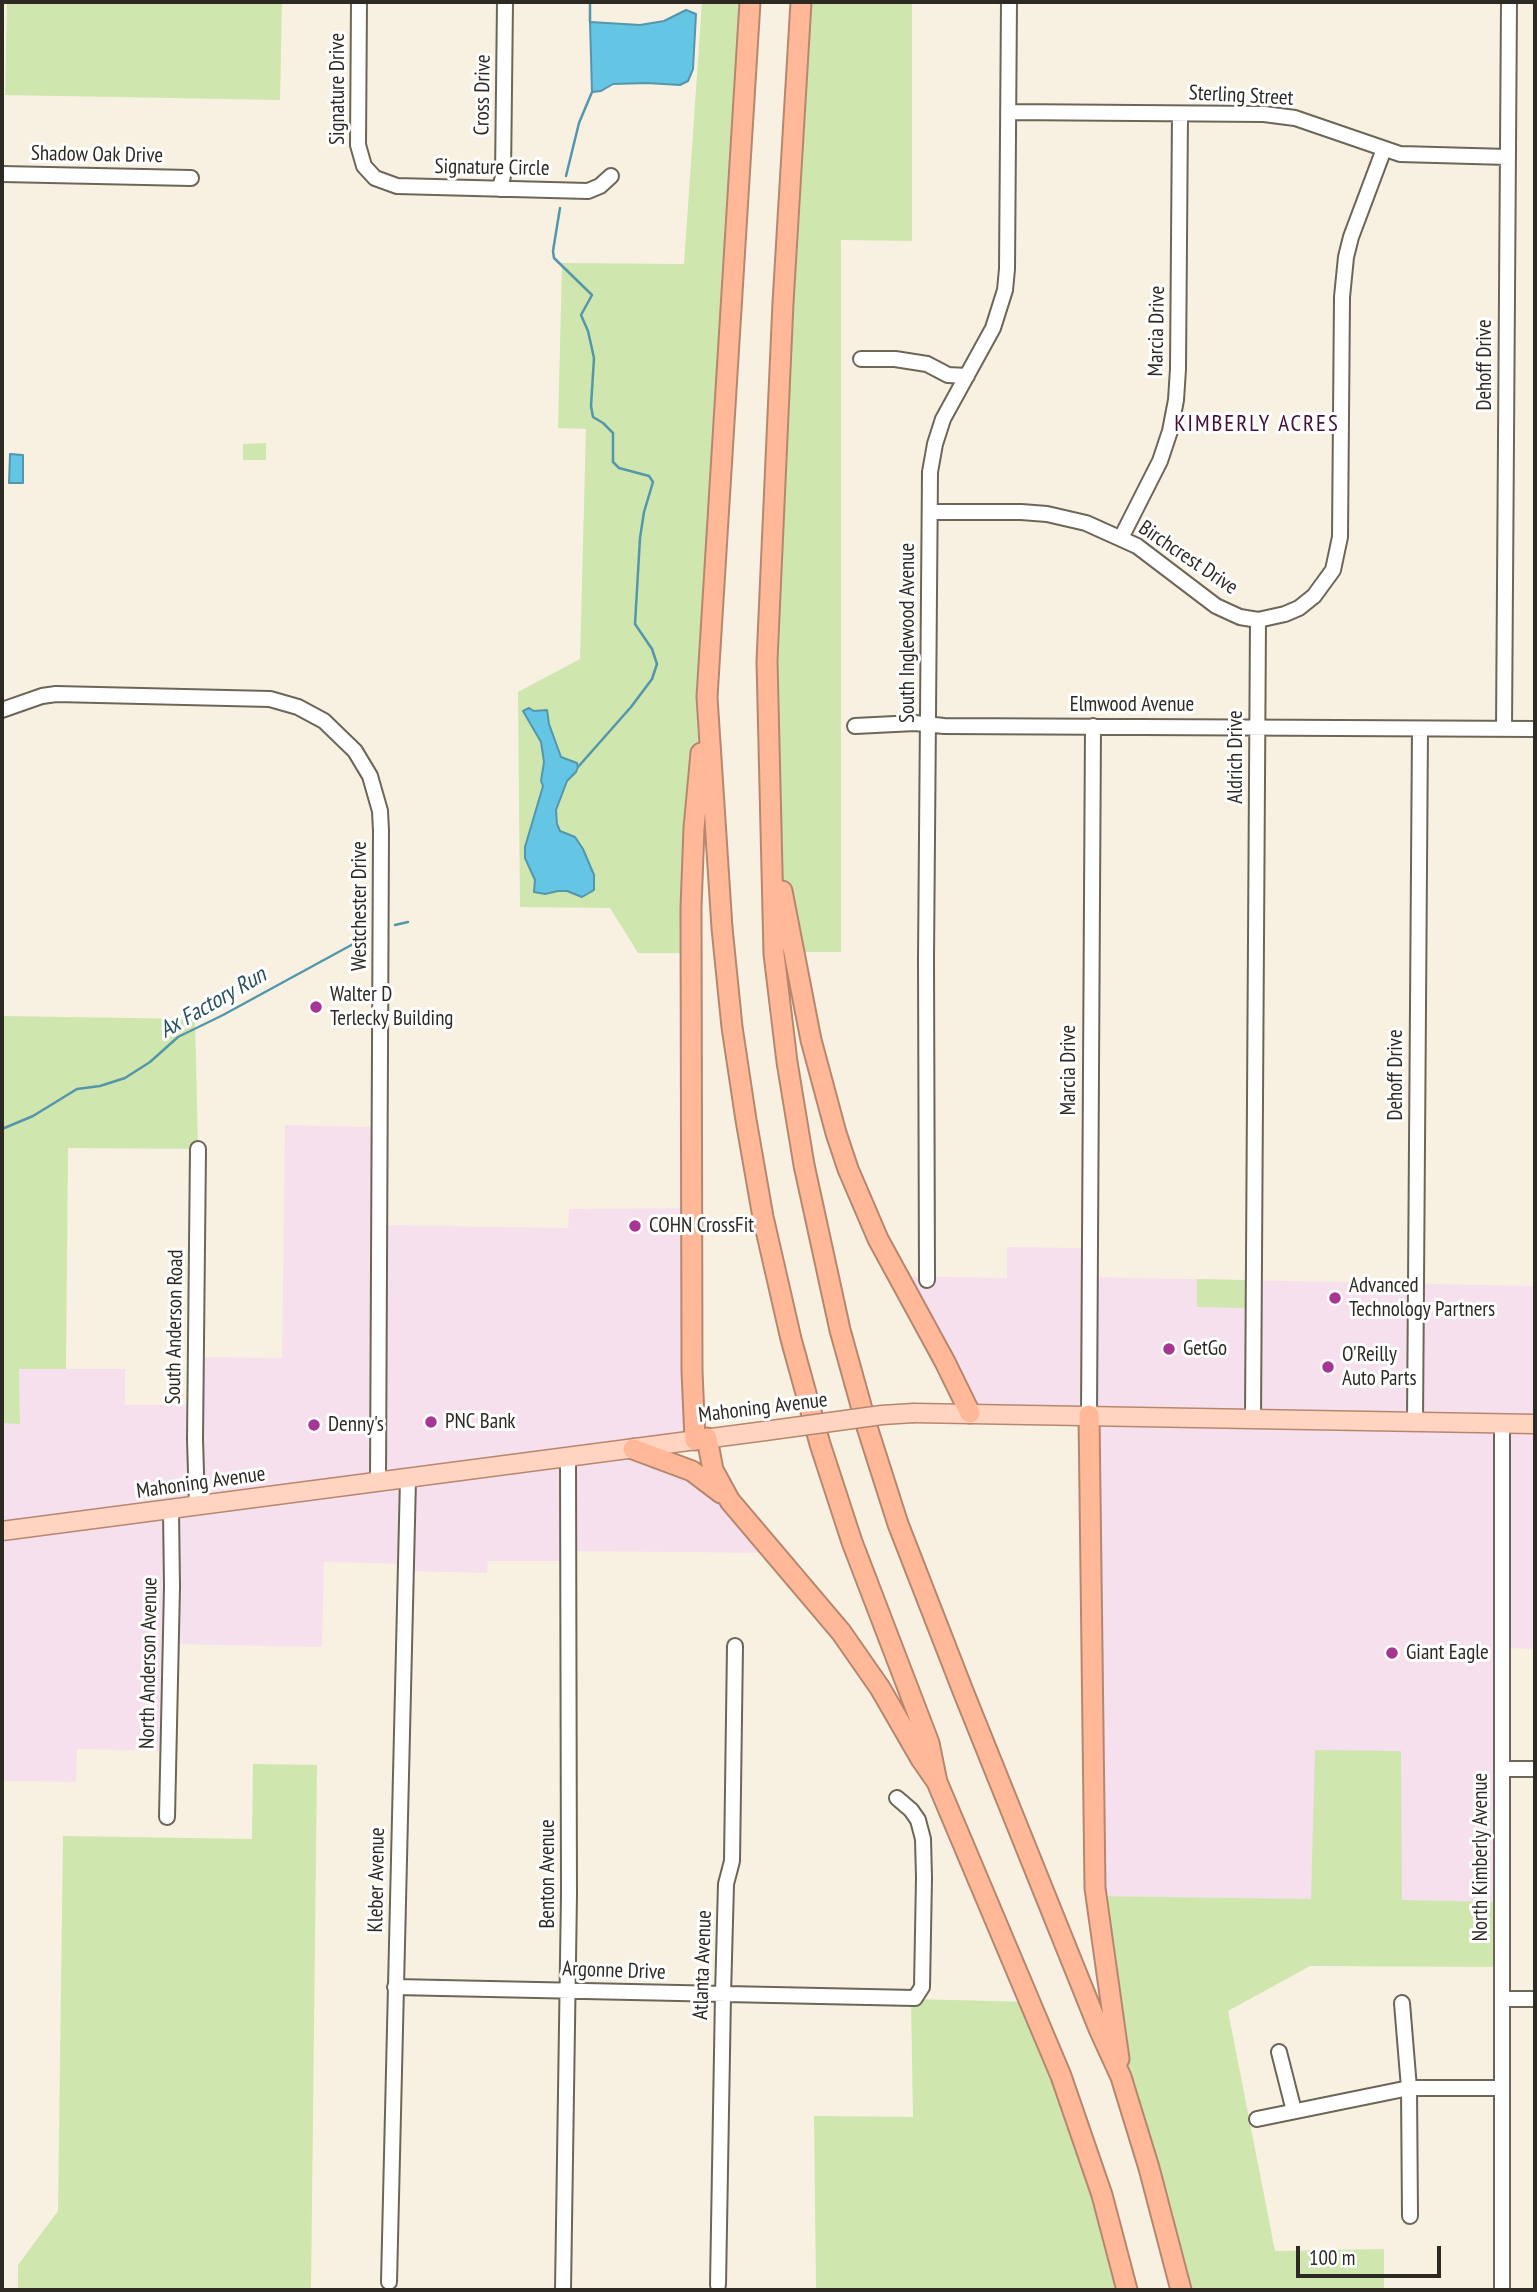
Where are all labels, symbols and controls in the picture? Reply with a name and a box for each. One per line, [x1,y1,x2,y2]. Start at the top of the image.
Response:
street label: Signature Drive [325,33,351,145]
street label: Cross Drive [470,54,496,136]
street label: Sterling Street [1188,81,1294,111]
street label: Shadow Oak Drive [31,141,163,169]
street label: Signature Circle [434,154,550,182]
street label: Marcia Drive [1144,286,1170,376]
street label: Dehoff Drive [1472,319,1498,411]
district label: KIMBERLY ACRES [1176,410,1338,438]
street label: Birchcrest Drive [1134,516,1242,600]
street label: South Inglewood Avenue [895,543,921,723]
street label: Elmwood Avenue [1070,692,1194,718]
street label: Aldrich Drive [1223,710,1249,804]
street label: Westchester Drive [347,841,373,971]
water label: Ax Factory Run [155,961,271,1045]
place label: Walter D Terlecky Building [330,982,453,1032]
marker: Walter D Terlecky Building [308,999,324,1015]
street label: Marcia Drive [1056,1025,1082,1115]
street label: Dehoff Drive [1383,1029,1409,1121]
place label: COHN CrossFit [649,1213,754,1239]
marker: COHN CrossFit [627,1218,643,1234]
street label: South Anderson Road [161,1249,189,1405]
place label: Advanced Technology Partners [1349,1273,1495,1323]
marker: Advanced Technology Partners [1327,1290,1343,1306]
place label: GetGo [1183,1336,1227,1362]
marker: GetGo [1161,1341,1177,1357]
place label: O'Reilly Auto Parts [1342,1342,1417,1392]
marker: O'Reilly Auto Parts [1320,1359,1336,1375]
street label: Mahoning Avenue [697,1388,829,1428]
place label: PNC Bank [445,1409,515,1435]
place label: Denny's [328,1412,384,1438]
marker: PNC Bank [423,1414,439,1430]
marker: Denny's [306,1417,322,1433]
street label: Mahoning Avenue [135,1461,267,1505]
street label: North Anderson Avenue [135,1577,163,1749]
place label: Giant Eagle [1406,1640,1489,1666]
marker: Giant Eagle [1384,1645,1400,1661]
street label: North Kimberly Avenue [1468,1773,1494,1941]
street label: Benton Avenue [535,1819,561,1929]
street label: Kleber Avenue [363,1827,391,1933]
street label: Atlanta Avenue [688,1910,718,2020]
street label: Argonne Drive [562,1957,666,1985]
scale bar [1299,2232,1444,2276]
text: 100 m [1309,2244,1355,2271]

